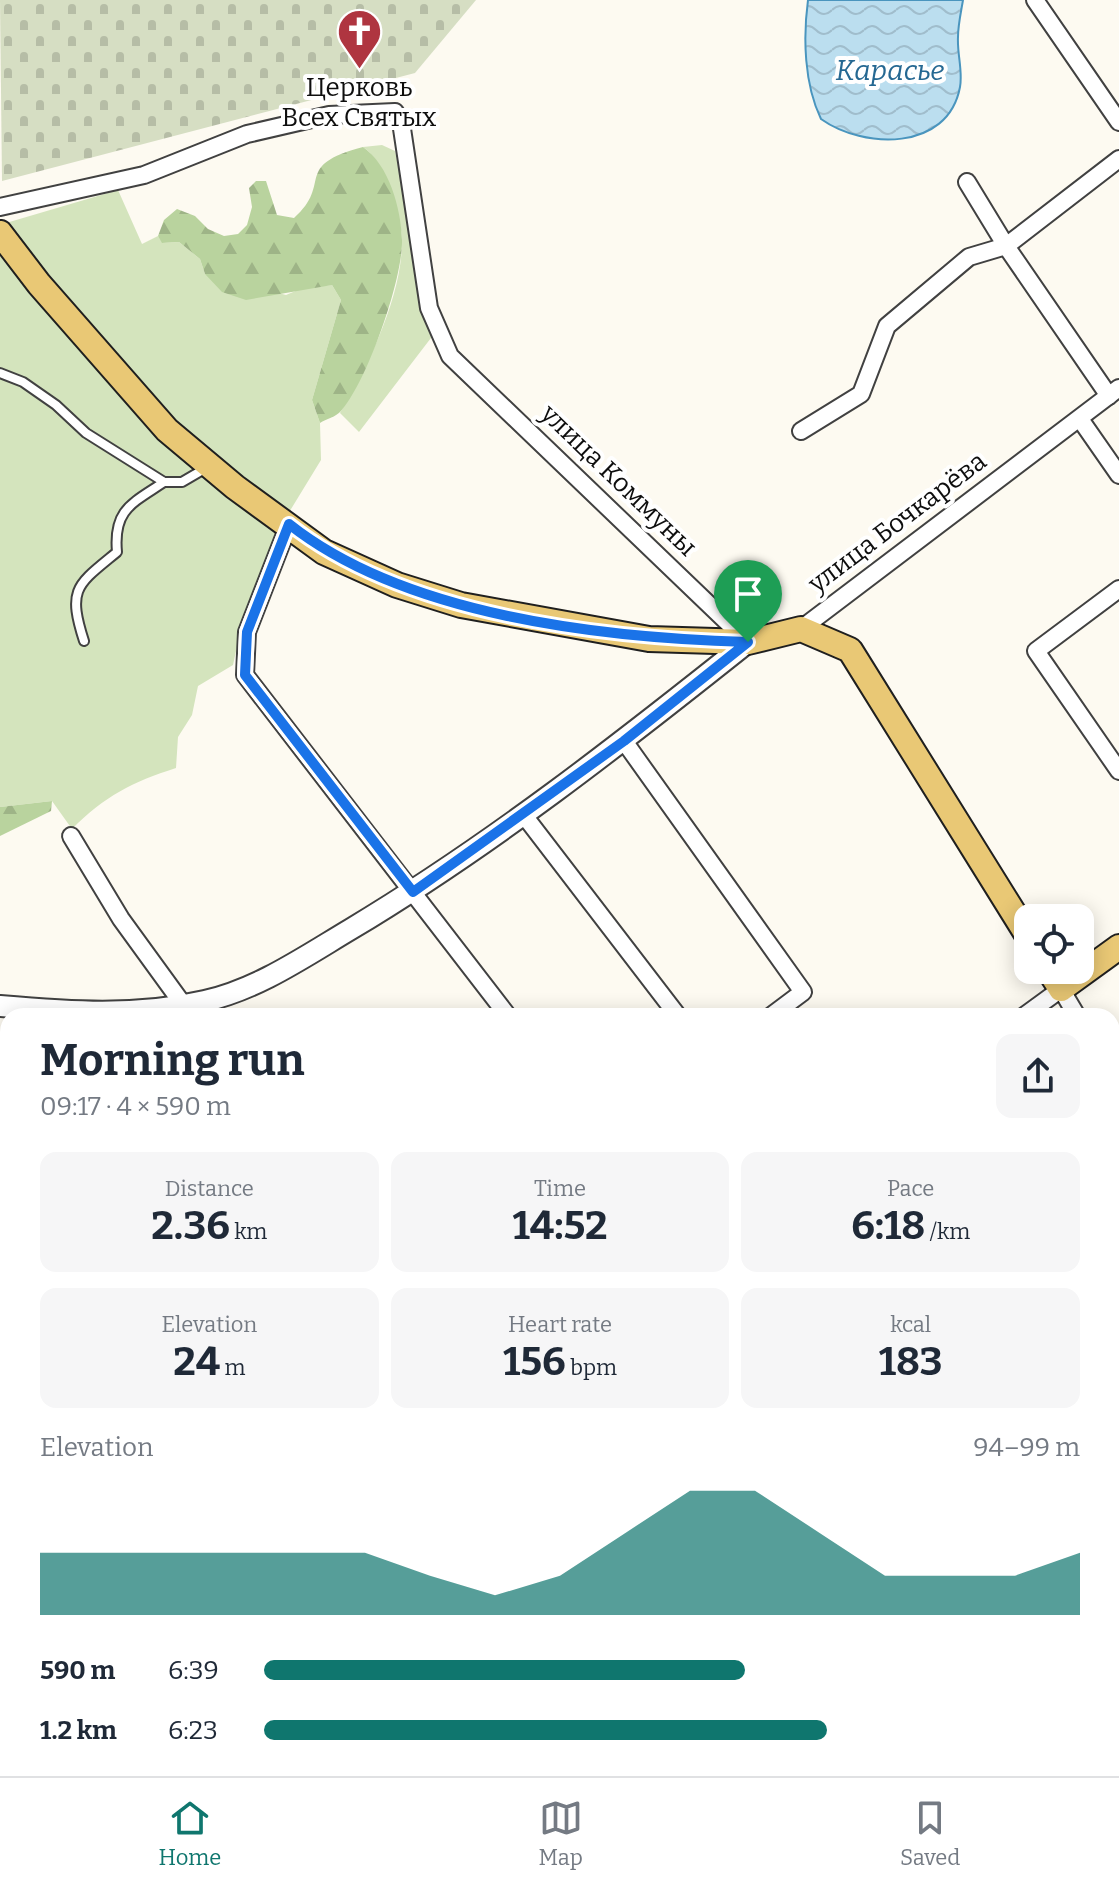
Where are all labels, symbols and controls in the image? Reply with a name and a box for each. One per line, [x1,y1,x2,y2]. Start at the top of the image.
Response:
church icon: Церковь Всех Святых [335,8,383,71]
water label: Карасье [836,54,944,87]
place label: Церковь Всех Святых [281,72,437,133]
street label: улица Коммуны [534,397,703,563]
street label: улица Бочкарёва [801,445,992,600]
pin [714,560,782,642]
icon: arrive [726,572,770,616]
map controls [1014,904,1094,984]
button: locate [1014,904,1094,984]
text: Morning run [40,1034,304,1087]
button: share [996,1034,1080,1118]
text: 09:17 · 4 × 590 m [40,1091,231,1122]
text: Distance [165,1175,254,1202]
text: Time [534,1175,586,1202]
text: Pace [887,1175,934,1202]
text: 2.36 [151,1202,230,1250]
text: 14:52 [513,1202,607,1250]
text: 6:18 [851,1202,925,1250]
text: km [230,1218,267,1245]
text: /km [925,1218,970,1245]
text: Elevation [161,1311,257,1338]
text: Heart rate [508,1311,612,1338]
text: kcal [890,1311,931,1338]
text: 24 [173,1338,220,1386]
text: 156 [503,1338,566,1386]
text: 183 [879,1338,943,1386]
text: m [220,1354,245,1381]
text: bpm [566,1354,617,1381]
text: Elevation [40,1432,153,1463]
text: 94–99 m [973,1432,1080,1463]
text: 590 m [40,1655,115,1686]
text: 6:39 [168,1655,219,1686]
text: 1.2 km [40,1715,117,1746]
text: 6:23 [168,1715,218,1746]
tab: Home [159,1796,221,1871]
tab: Map [538,1796,583,1871]
tab: Saved [900,1796,960,1871]

